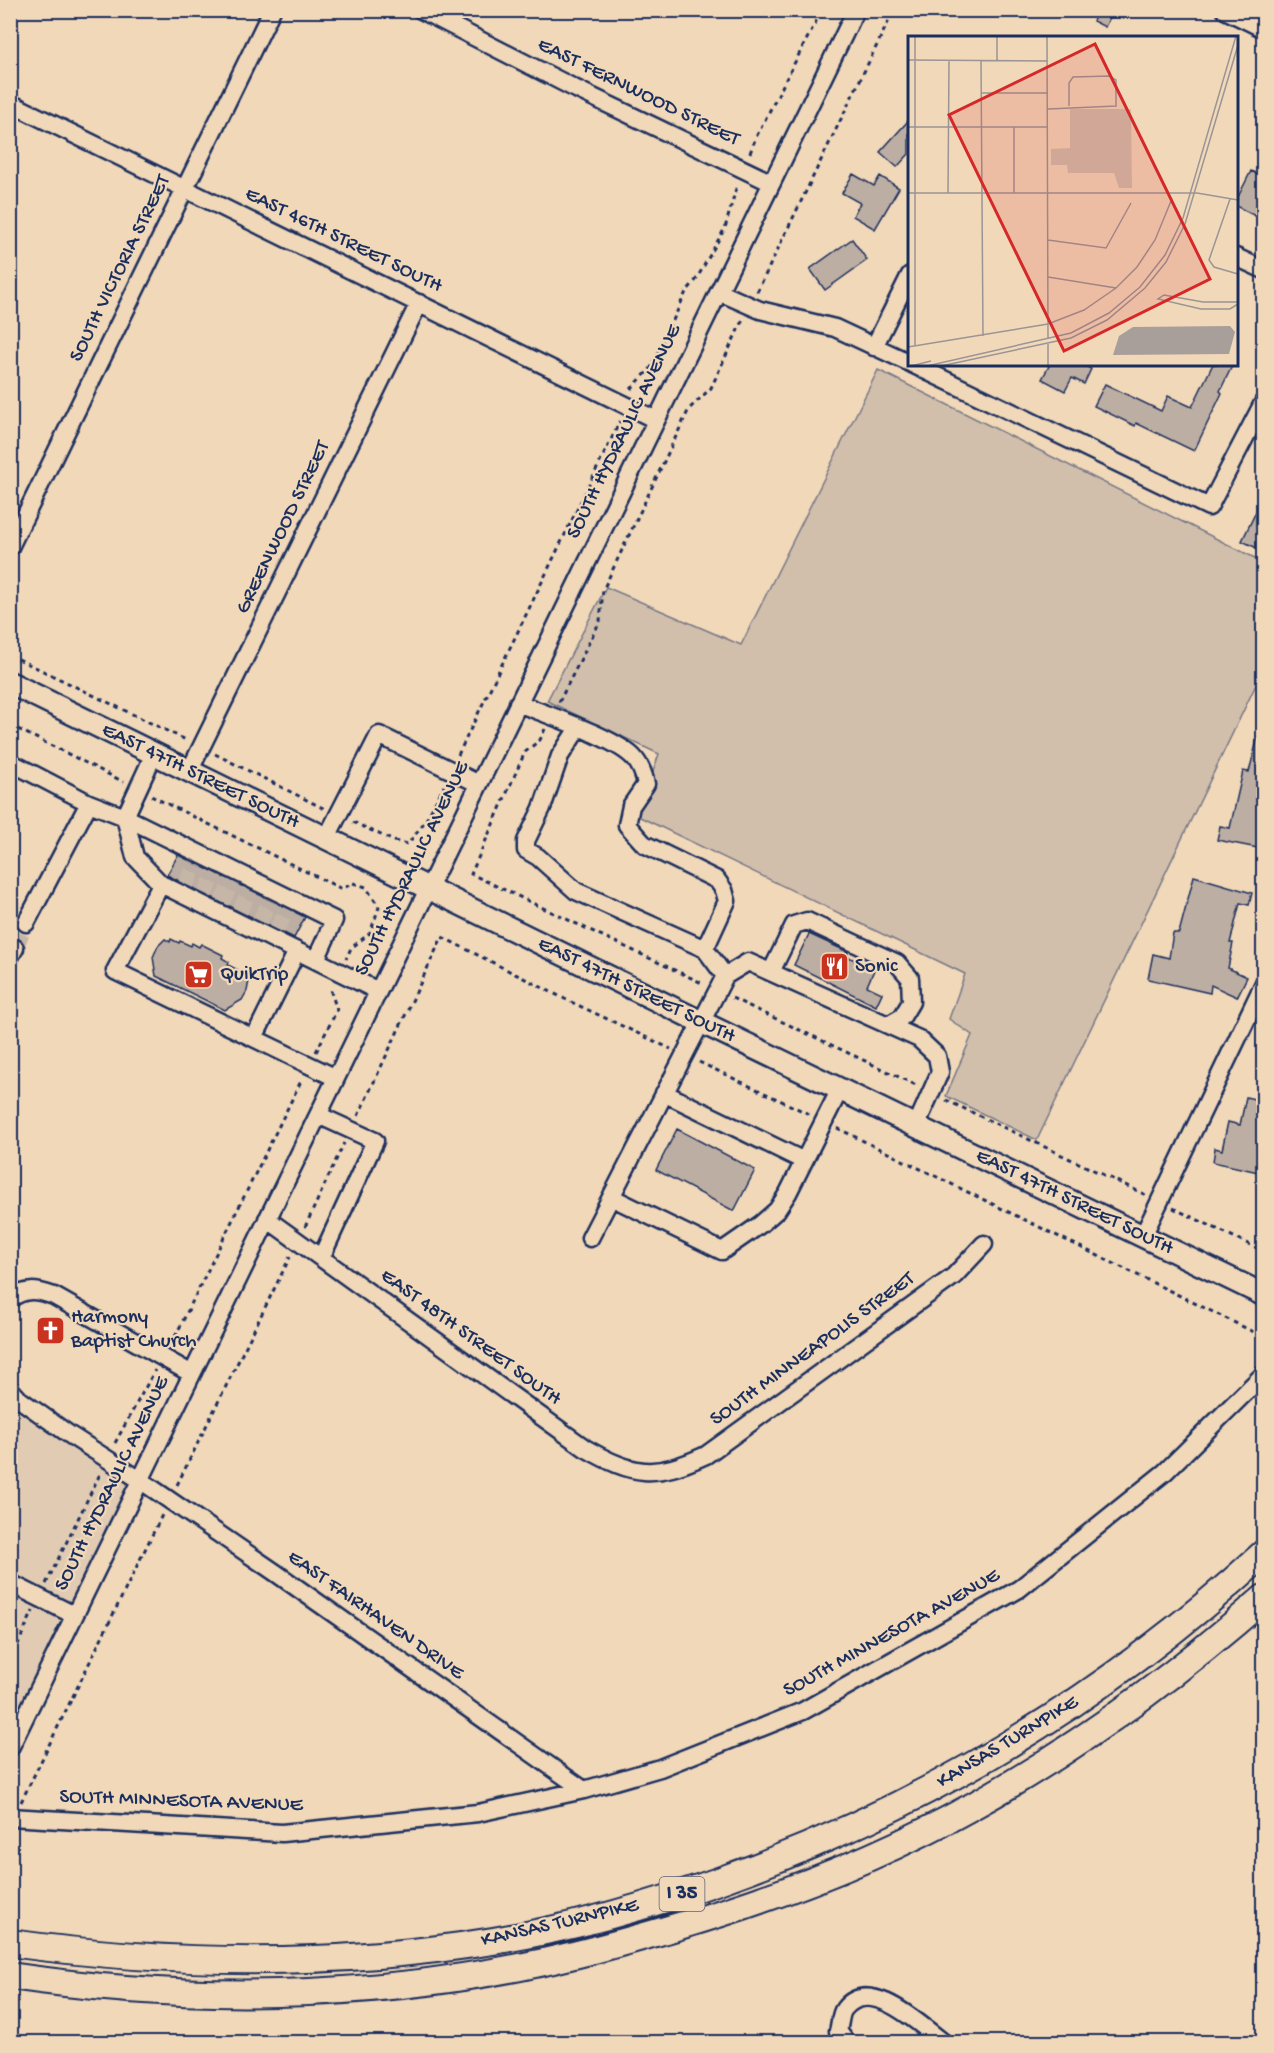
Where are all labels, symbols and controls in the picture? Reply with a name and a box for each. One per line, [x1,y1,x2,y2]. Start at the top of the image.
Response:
street label: EAST FERNWOOD STREET [533,33,744,153]
inset map [908,36,1238,366]
street label: SOUTH VICTORIA STREET [65,171,178,367]
street label: EAST 46TH STREET SOUTH [240,182,447,300]
street label: SOUTH HYDRAULIC AVENUE [562,320,688,543]
street label: GREENWOOD STREET [231,437,337,618]
street label: EAST 47TH STREET SOUTH [97,718,304,836]
street label: SOUTH HYDRAULIC AVENUE [350,757,476,980]
street label: EAST 47TH STREET SOUTH [533,932,740,1050]
restaurant icon: Sonic [818,951,850,983]
place label: Sonic [855,955,898,980]
supermarket icon: QuikTrip [183,959,215,991]
place label: QuikTrip [220,963,289,988]
street label: EAST 47TH STREET SOUTH [971,1144,1178,1262]
street label: EAST 48TH STREET SOUTH [375,1264,566,1413]
street label: SOUTH MINNEAPOLIS STREET [706,1267,921,1433]
place label: Harmony Baptist Church [70,1306,197,1355]
church icon: Harmony Baptist Church [34,1314,66,1346]
street label: SOUTH HYDRAULIC AVENUE [50,1372,176,1595]
street label: EAST FAIRHAVEN DRIVE [282,1546,469,1687]
street label: SOUTH MINNESOTA AVENUE [779,1564,1005,1704]
street label: KANSAS TURNPIKE [933,1690,1084,1795]
street label: SOUTH MINNESOTA AVENUE [59,1785,304,1819]
road number: I 35 [660,1877,704,1911]
street label: KANSAS TURNPIKE [479,1894,642,1954]

